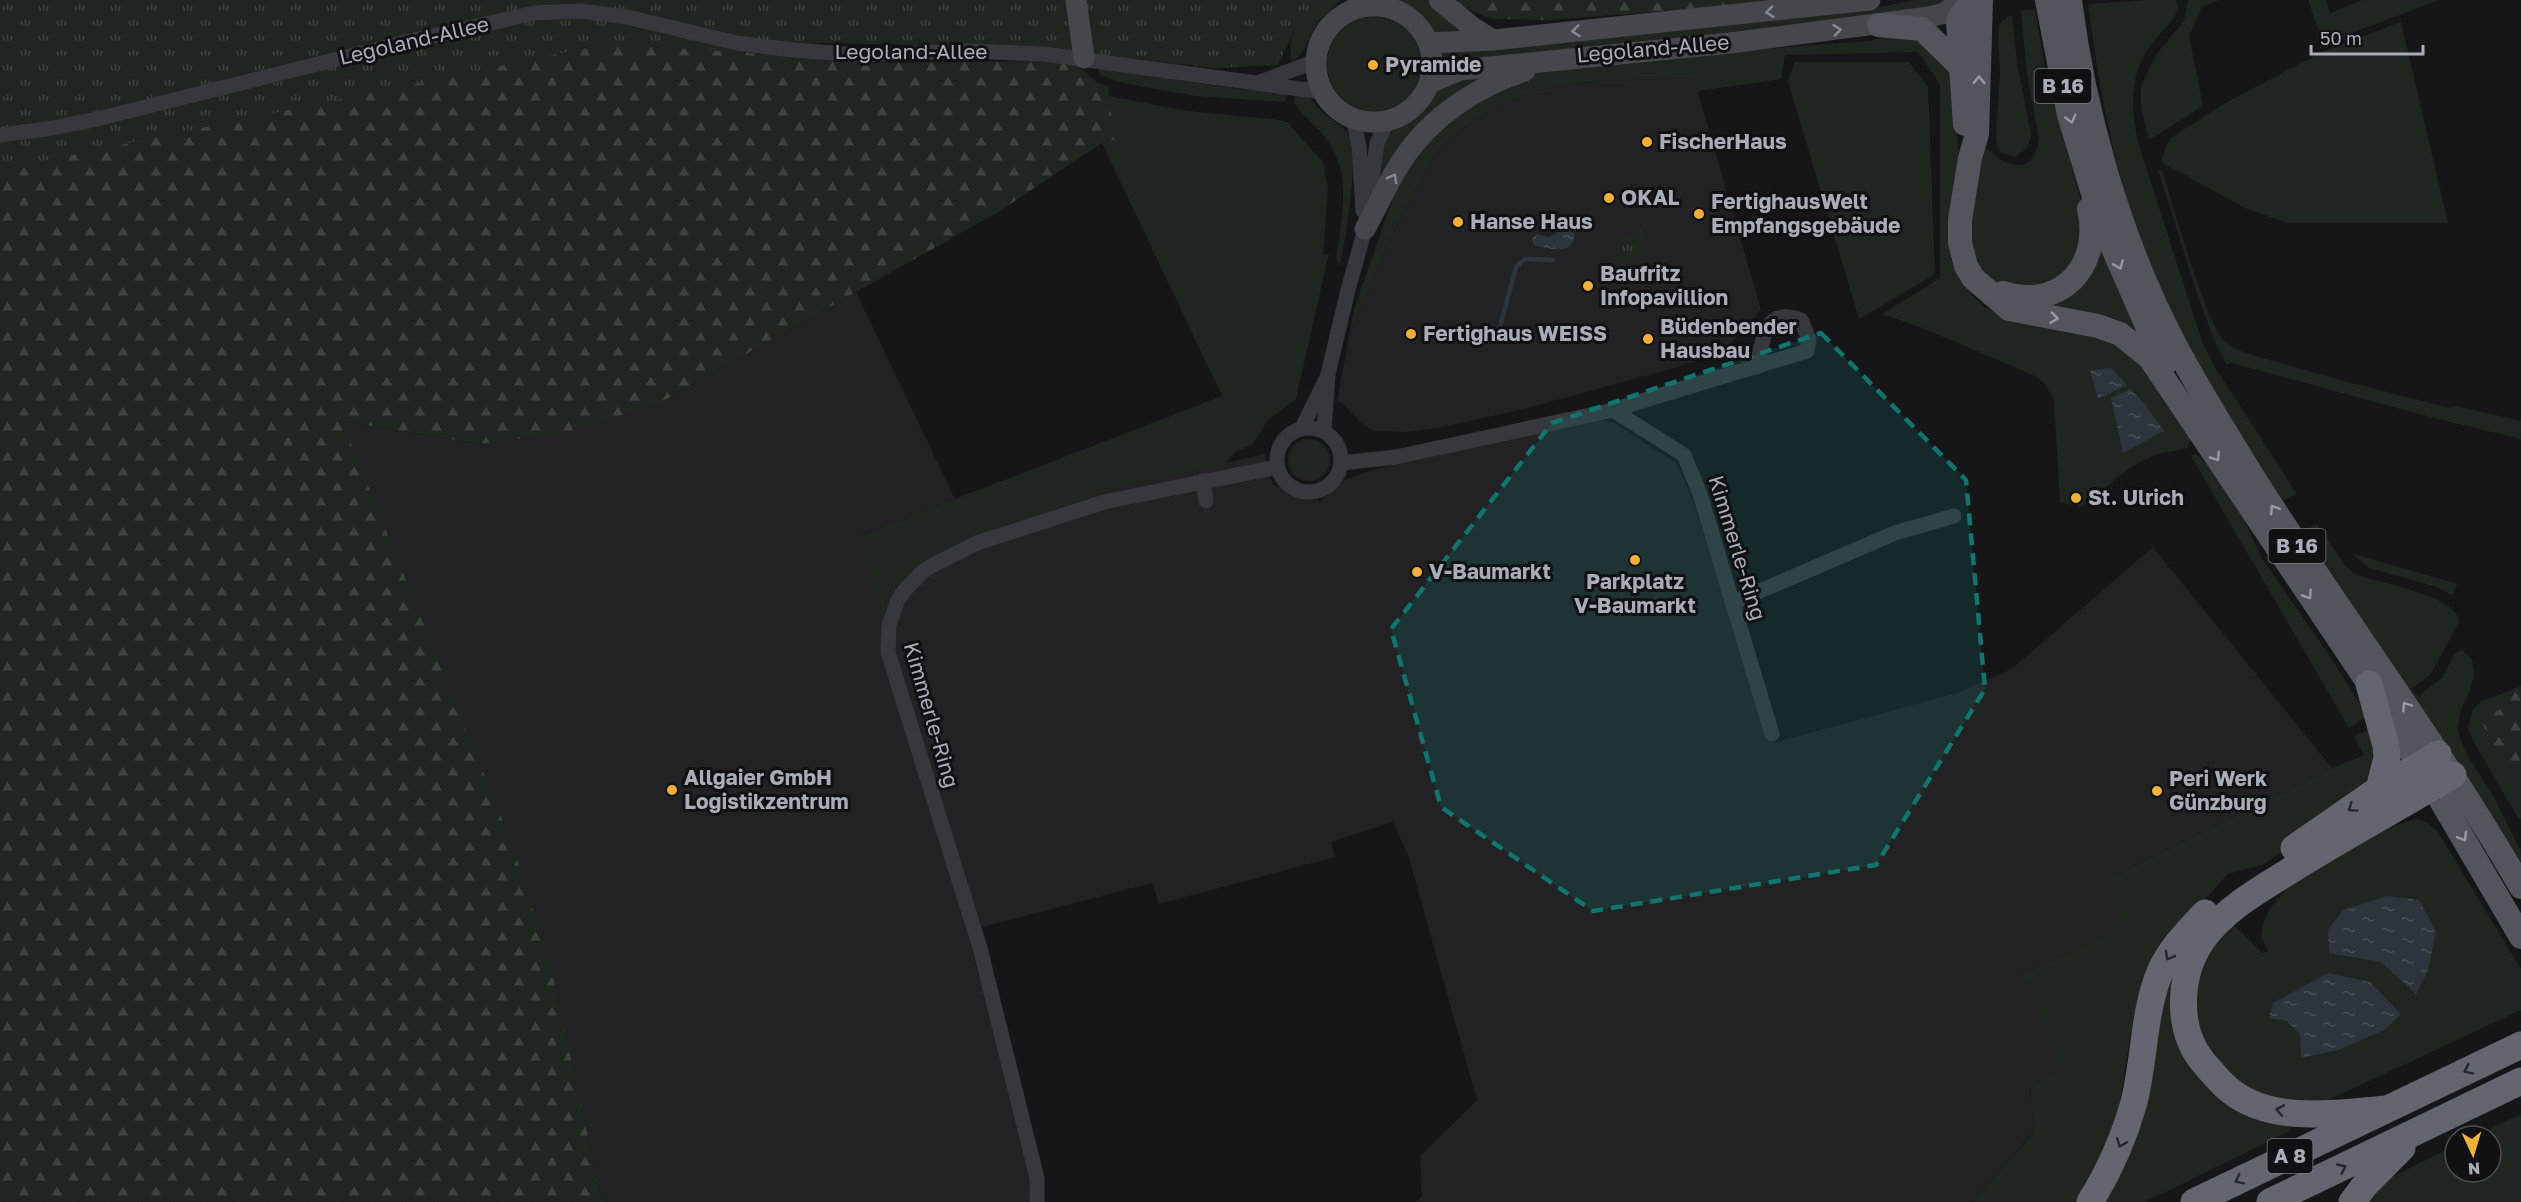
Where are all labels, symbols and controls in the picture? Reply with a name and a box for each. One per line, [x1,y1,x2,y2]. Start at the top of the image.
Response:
one-way arrow [1765,5,1775,18]
street label: Legoland-Allee [336,10,491,70]
scale bar [2311,18,2424,56]
one-way arrow [1571,24,1581,37]
one-way arrow [1832,24,1841,37]
text: 50 m [2320,27,2362,49]
street label: Legoland-Allee [1576,28,1730,68]
street label: Legoland-Allee [834,38,988,64]
place label: Pyramide [1385,51,1482,77]
marker: Pyramide [1366,58,1380,72]
road number: B 16 [2034,69,2092,103]
one-way arrow [1973,75,1986,84]
one-way arrow [2063,114,2076,124]
place label: FischerHaus [1659,128,1787,154]
marker: FischerHaus [1640,135,1654,149]
one-way arrow [1386,173,1397,184]
place label: OKAL [1621,184,1680,210]
place label: FertighausWelt Empfangsgebäude [1711,188,1900,238]
marker: OKAL [1602,191,1616,205]
marker: FertighausWelt Empfangsgebäude [1692,207,1706,221]
place label: Hanse Haus [1470,208,1593,234]
marker: Hanse Haus [1451,215,1465,229]
one-way arrow [2112,259,2124,270]
place label: Baufritz Infopavillion [1600,260,1728,310]
marker: Baufritz Infopavillion [1581,279,1595,293]
one-way arrow [2050,311,2059,324]
place label: Büdenbender Hausbau [1660,313,1797,363]
place label: Fertighaus WEISS [1423,320,1607,346]
marker: Fertighaus WEISS [1404,327,1418,341]
marker: Büdenbender Hausbau [1641,332,1655,346]
one-way arrow [2209,451,2221,461]
street label: Kimmerle-Ring [1704,472,1772,623]
place label: St. Ulrich [2088,484,2184,510]
marker: St. Ulrich [2069,491,2083,505]
one-way arrow [2269,505,2281,515]
road number: B 16 [2268,529,2326,563]
marker: Parkplatz V-Baumarkt [1628,553,1642,567]
place label: V-Baumarkt [1429,558,1551,584]
marker: V-Baumarkt [1410,565,1424,579]
place label: Parkplatz V-Baumarkt [1574,568,1696,618]
one-way arrow [2301,588,2312,599]
street label: Kimmerle-Ring [899,639,965,790]
one-way arrow [2402,701,2413,712]
place label: Allgaier GmbH Logistikzentrum [684,764,849,814]
place label: Peri Werk Günzburg [2169,765,2267,815]
marker: Allgaier GmbH Logistikzentrum [665,783,679,797]
marker: Peri Werk Günzburg [2150,784,2164,798]
one-way arrow [2348,801,2359,812]
one-way arrow [2455,831,2467,841]
one-way arrow [2165,950,2177,960]
one-way arrow [2464,1063,2475,1075]
one-way arrow [2275,1104,2285,1117]
north arrow [2443,1124,2503,1184]
one-way arrow [2116,1137,2128,1148]
road number: A 8 [2268,1139,2312,1173]
text: N [2467,1159,2481,1179]
one-way arrow [2336,1163,2347,1175]
one-way arrow [2234,1173,2245,1185]

